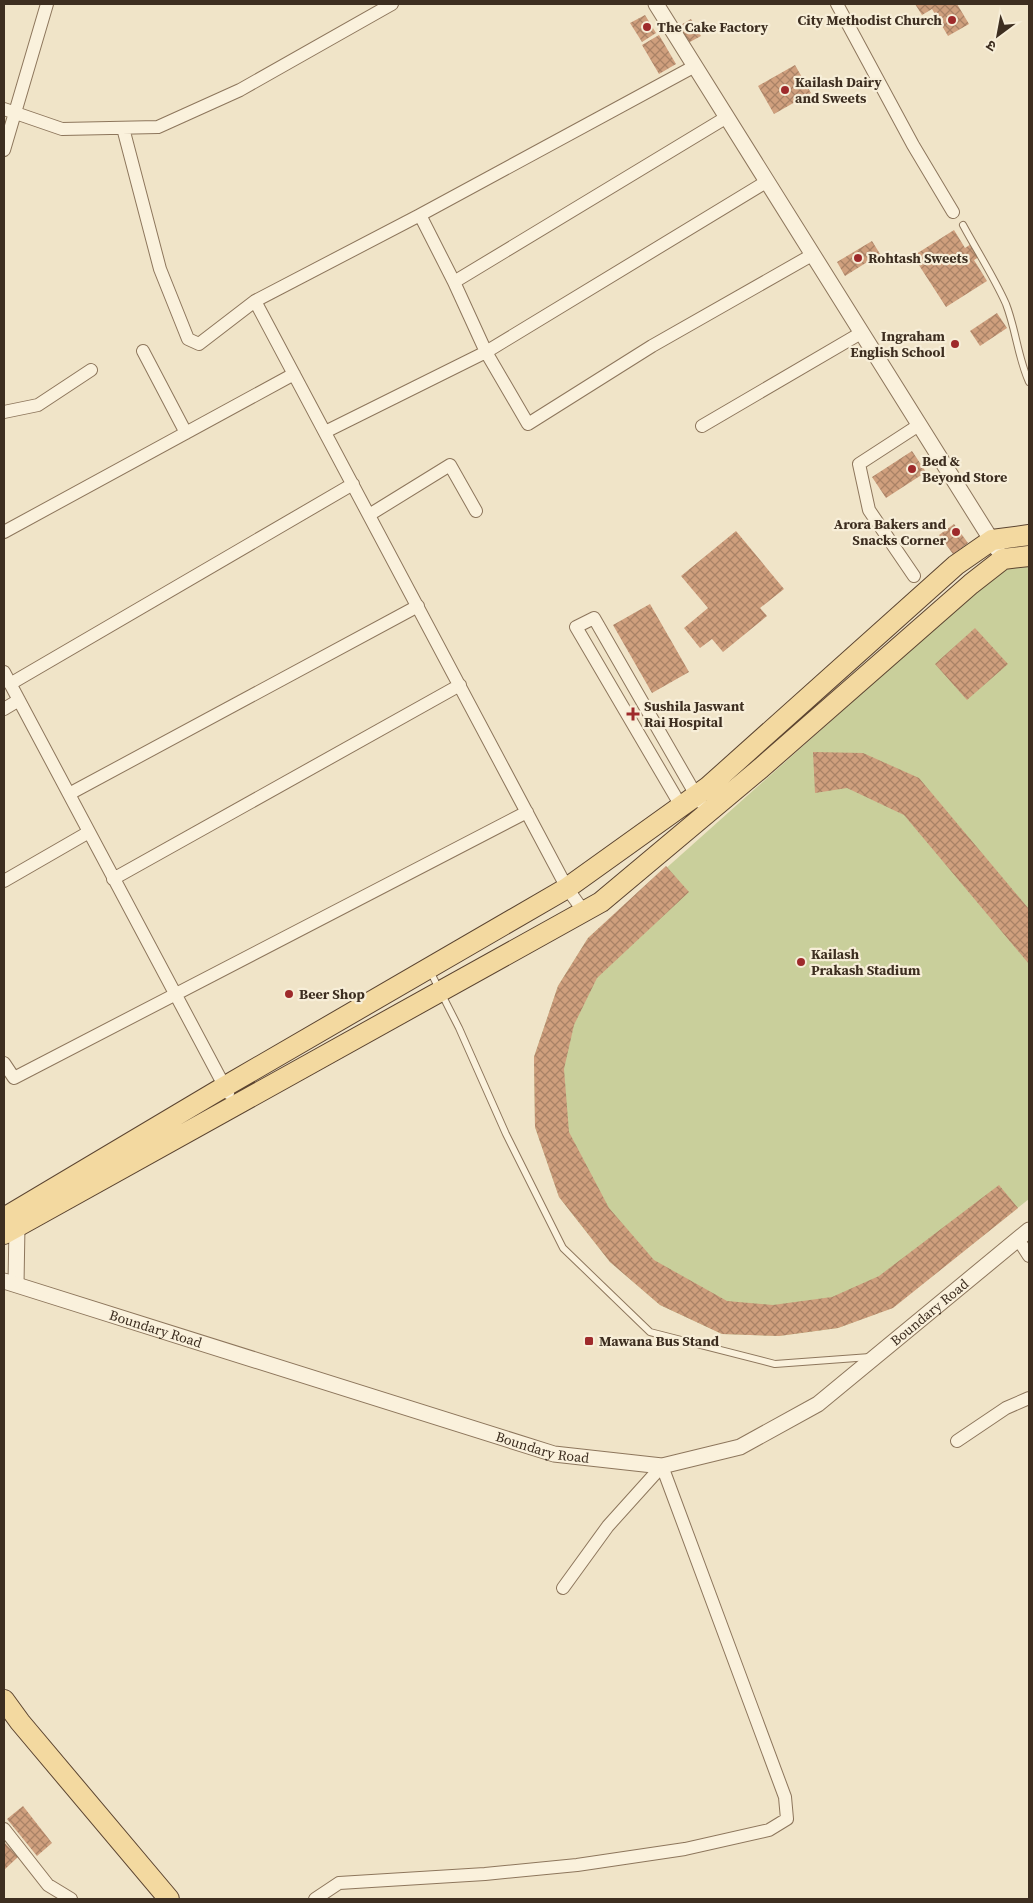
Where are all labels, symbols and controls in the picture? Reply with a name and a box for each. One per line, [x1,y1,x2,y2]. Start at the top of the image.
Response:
place label: City Methodist Church [798,10,942,30]
north arrow [973,10,1023,60]
marker: City Methodist Church [946,14,958,26]
place label: The Cake Factory [657,17,769,37]
marker: The Cake Factory [641,21,653,33]
text: उ [982,35,1000,57]
place label: Kailash Dairy and Sweets [795,72,882,108]
marker: Kailash Dairy and Sweets [779,84,791,96]
place label: Rohtash Sweets [868,248,969,268]
marker: Rohtash Sweets [852,252,864,264]
place label: Ingraham English School [850,326,945,362]
marker: Ingraham English School [949,338,961,350]
place label: Bed & Beyond Store [922,451,1007,487]
marker: Bed & Beyond Store [906,463,918,475]
place label: Arora Bakers and Snacks Corner [834,514,947,550]
marker: Arora Bakers and Snacks Corner [950,526,962,538]
place label: Sushila Jaswant Rai Hospital [644,696,745,732]
marker: Sushila Jaswant Rai Hospital [626,707,640,721]
place label: Kailash Prakash Stadium [811,944,921,980]
marker: Kailash Prakash Stadium [795,956,807,968]
place label: Beer Shop [299,984,365,1004]
marker: Beer Shop [283,988,295,1000]
street label: Boundary Road [886,1274,973,1350]
street label: Boundary Road [107,1305,205,1353]
place label: Mawana Bus Stand [599,1331,720,1351]
marker: Mawana Bus Stand [583,1335,595,1347]
street label: Boundary Road [493,1426,590,1468]

